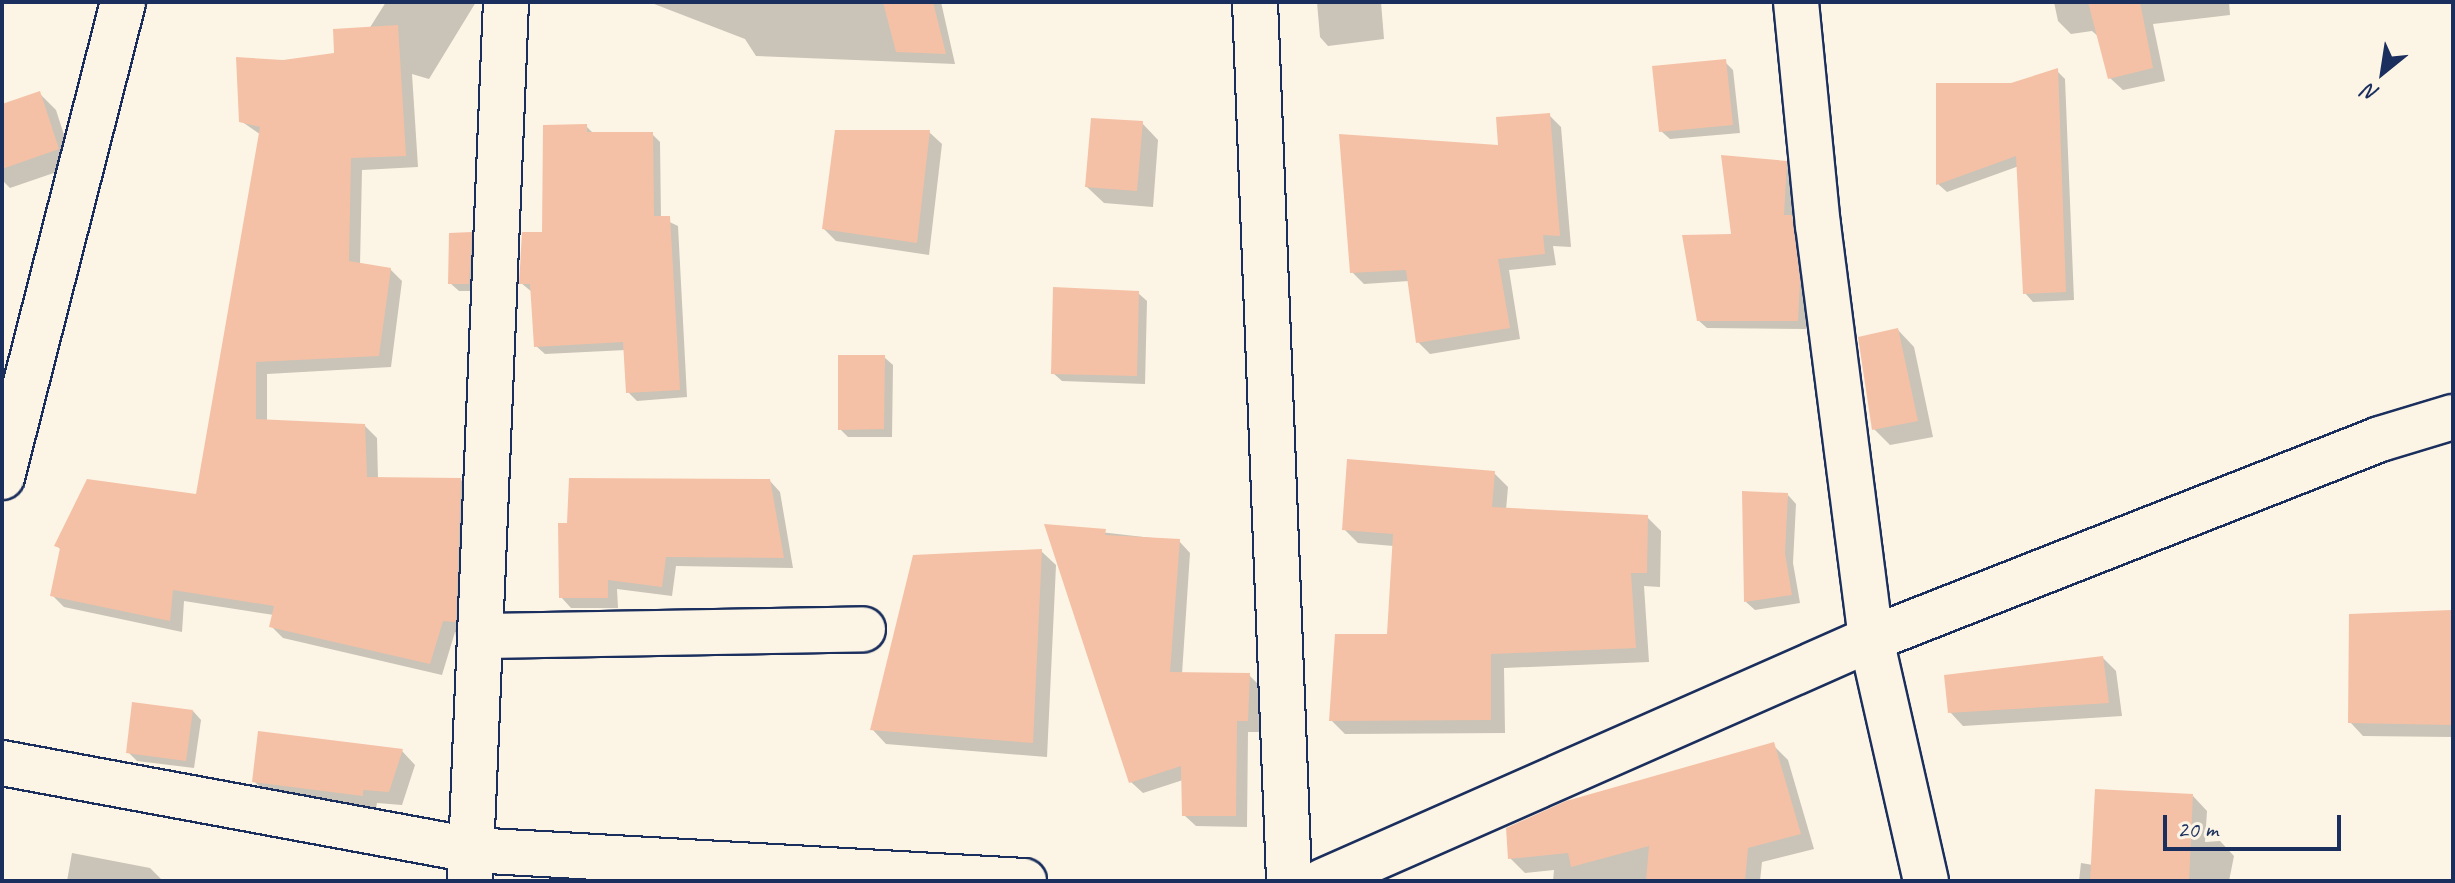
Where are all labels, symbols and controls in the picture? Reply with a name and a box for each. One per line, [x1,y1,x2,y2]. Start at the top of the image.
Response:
north arrow [2343,32,2423,112]
text: N [2358,77,2384,108]
scale bar [2167,799,2345,849]
text: 20 m [2177,814,2218,844]

